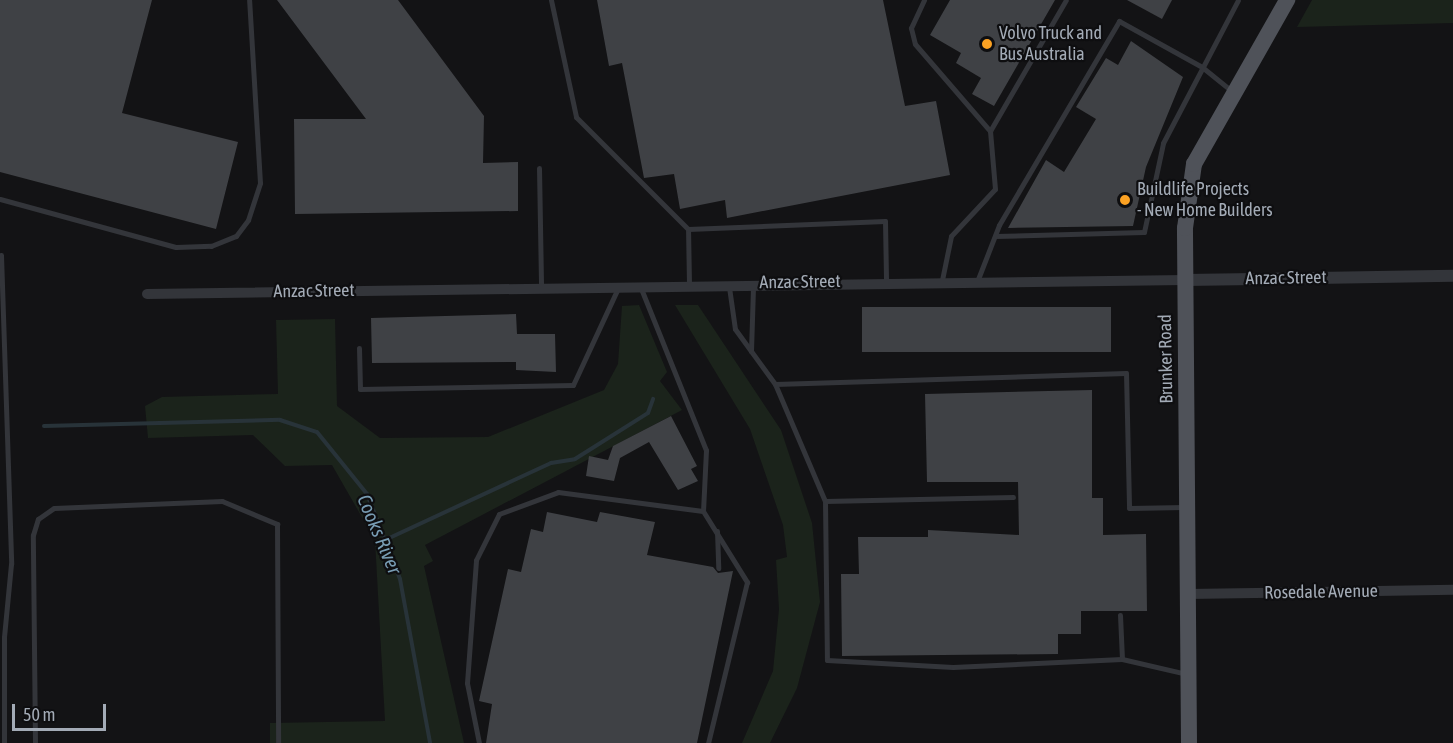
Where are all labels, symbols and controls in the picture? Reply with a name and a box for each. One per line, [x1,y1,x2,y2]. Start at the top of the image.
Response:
place label: Volvo Truck and Bus Australia [999,23,1102,66]
marker: Volvo Truck and Bus Australia [980,37,994,51]
place label: Buildlife Projects - New Home Builders [1137,179,1273,222]
marker: Buildlife Projects - New Home Builders [1118,193,1132,207]
street label: Anzac Street [1245,266,1327,290]
street label: Anzac Street [759,270,841,294]
street label: Anzac Street [273,279,355,303]
street label: Brunker Road [1154,314,1178,404]
water label: Cooks River [353,491,407,577]
street label: Rosedale Avenue [1264,580,1378,604]
scale bar [15,692,110,730]
text: 50 m [23,704,55,725]

